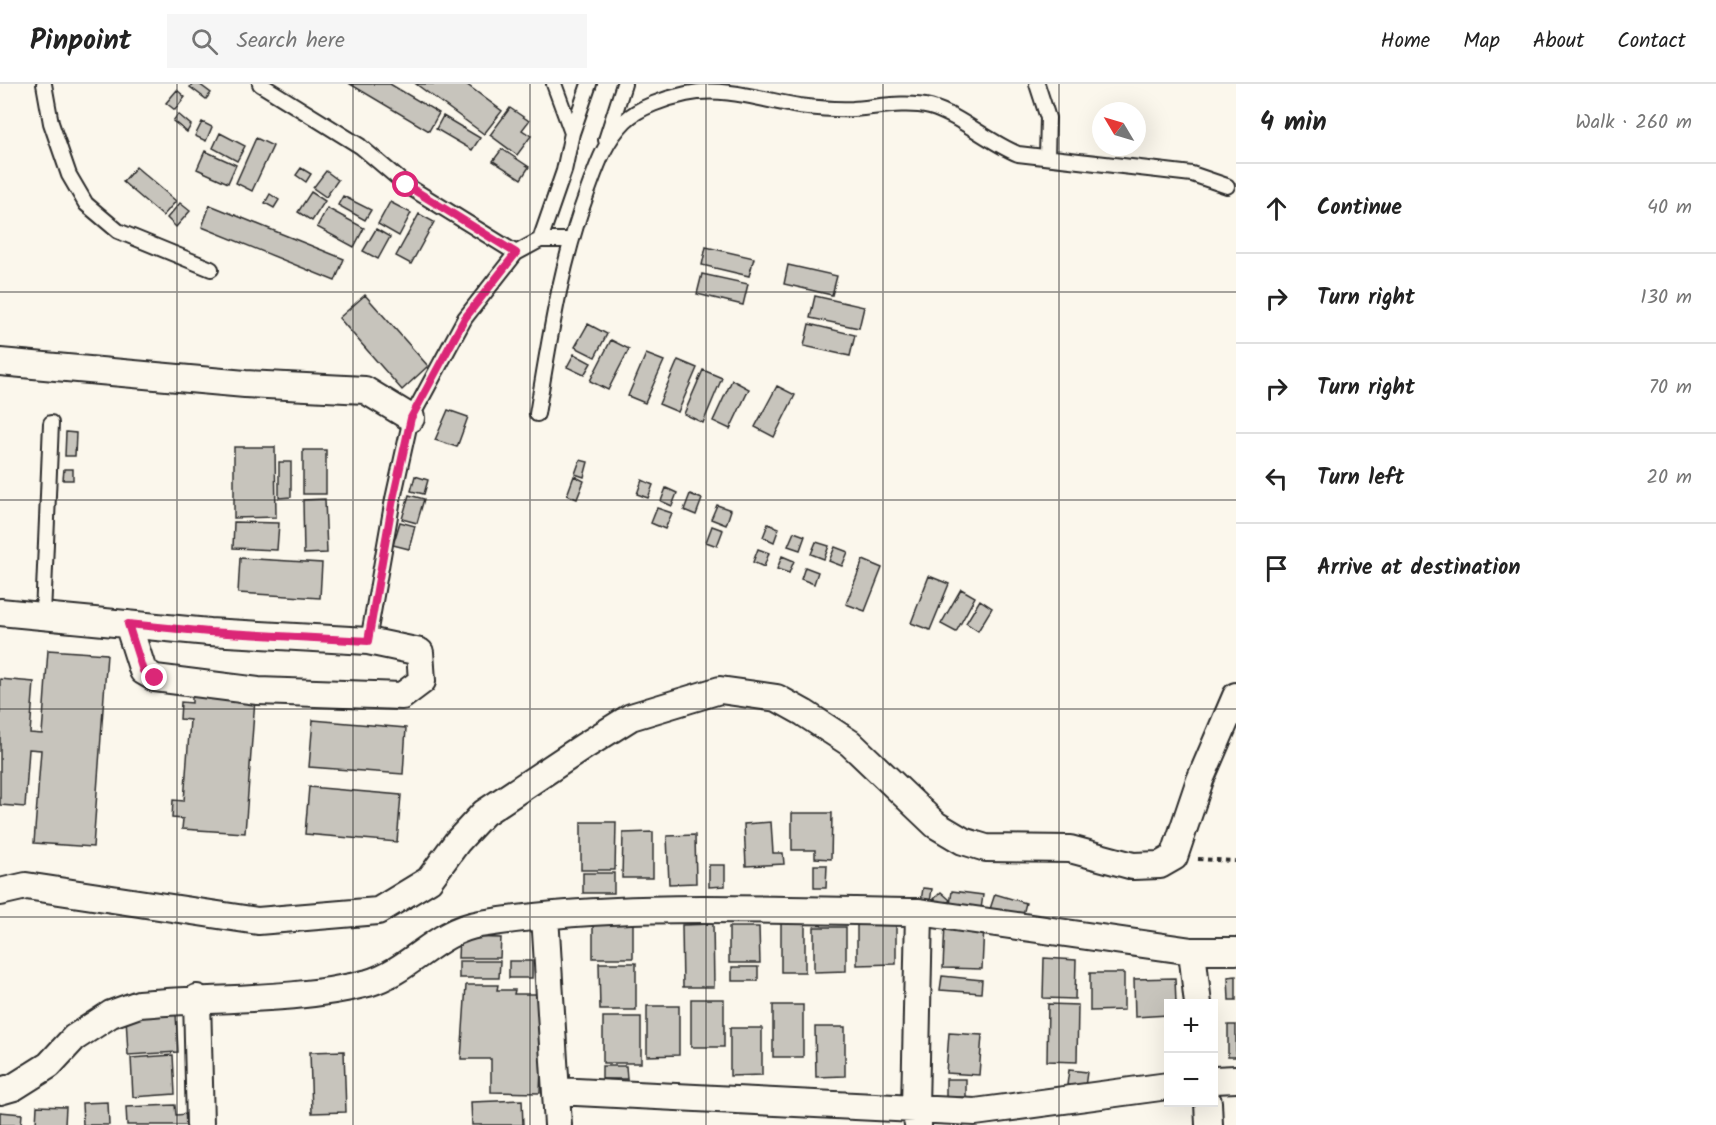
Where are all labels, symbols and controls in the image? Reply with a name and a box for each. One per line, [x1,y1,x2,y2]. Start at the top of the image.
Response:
search box [167,14,587,68]
text: Pinpoint [30,19,131,64]
text: Search here [236,24,345,59]
icon: search [188,25,221,58]
text: Home [1381,25,1430,58]
text: Map [1463,25,1500,58]
text: About [1533,25,1584,58]
text: Contact [1617,25,1686,58]
north arrow [1092,102,1146,156]
text: 4 min [1260,102,1327,144]
text: Walk · 260 m [1575,107,1692,139]
route start [392,171,418,197]
text: Continue [1317,191,1402,226]
icon: ahead [1260,192,1293,225]
text: 40 m [1647,192,1692,224]
text: Turn right [1317,281,1415,316]
icon: right [1260,282,1293,315]
text: 130 m [1640,282,1692,314]
text: Turn right [1317,371,1415,406]
icon: right [1260,372,1293,405]
text: 70 m [1649,372,1692,404]
text: Turn left [1317,461,1404,496]
icon: left [1260,462,1293,495]
text: 20 m [1646,462,1692,494]
text: Arrive at destination [1317,551,1520,586]
icon: arrive [1260,552,1293,585]
route end [141,664,167,690]
map controls [1164,999,1218,1107]
button: + [1164,999,1218,1053]
button: − [1164,1053,1218,1107]

